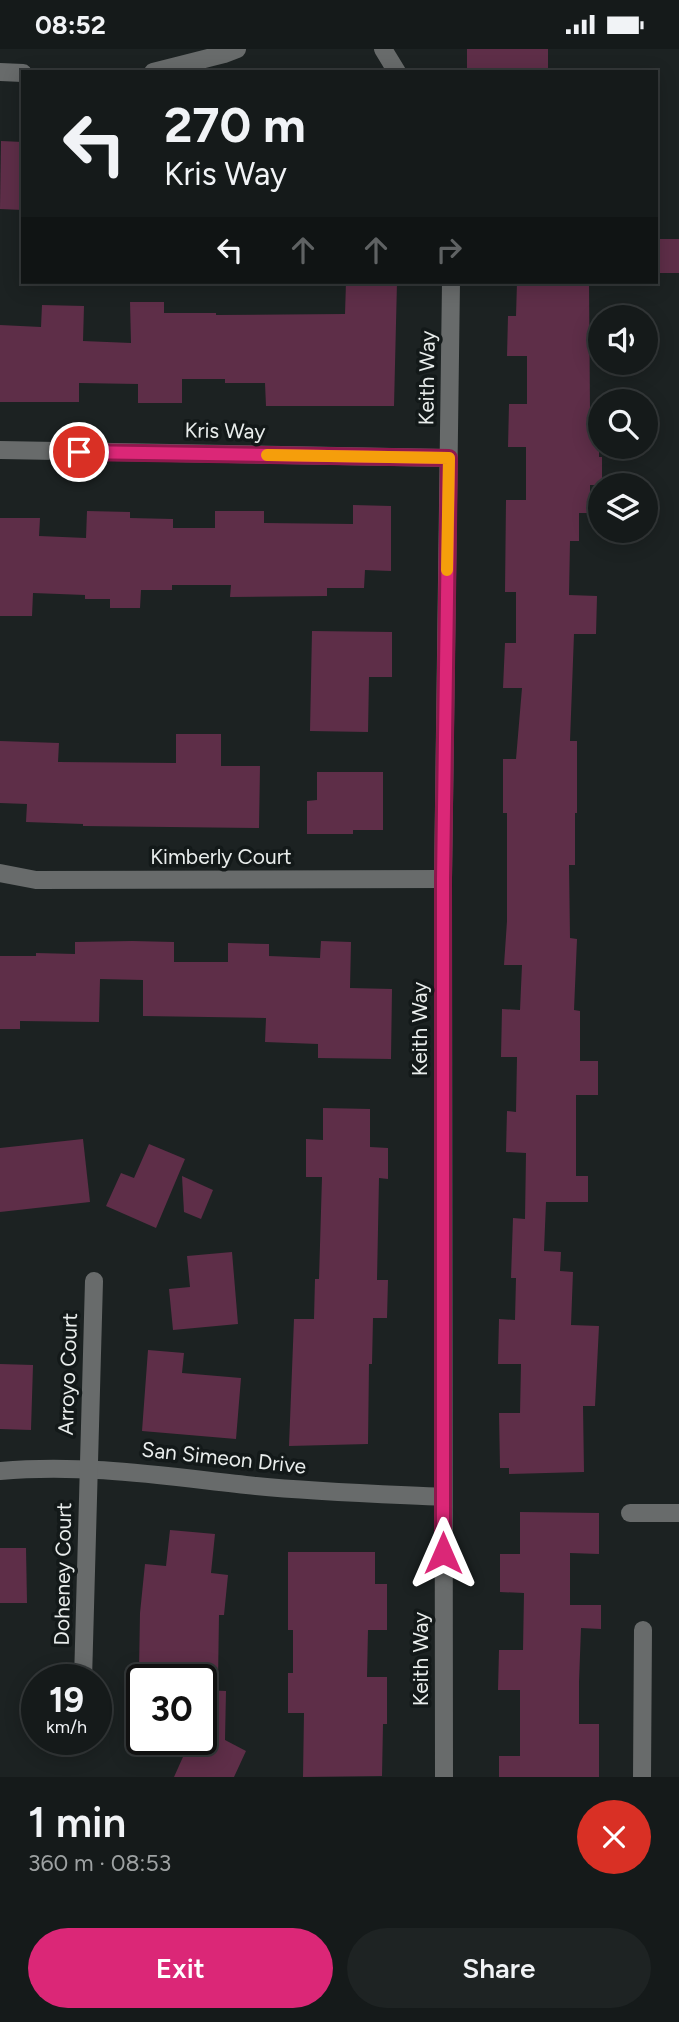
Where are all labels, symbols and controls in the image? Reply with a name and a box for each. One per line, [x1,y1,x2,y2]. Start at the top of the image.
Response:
text: 08:52 [35,9,106,41]
text: 270 m [164,95,306,154]
icon: left [49,98,140,189]
text: Kris Way [164,155,287,193]
icon: left [211,231,249,269]
icon: ahead [284,231,322,269]
icon: ahead [357,231,395,269]
icon: right [430,231,468,269]
map controls [588,305,658,543]
button: sound [588,305,658,375]
street label: Keith Way [413,330,440,426]
button: search [588,389,658,459]
street label: Kris Way [184,417,266,444]
pin [49,422,109,482]
icon: arrive [60,433,98,471]
button: layers [588,473,658,543]
street label: Kimberly Court [150,844,292,869]
street label: Keith Way [407,982,432,1076]
street label: Arroyo Court [53,1312,82,1436]
street label: San Simeon Drive [141,1436,308,1479]
street label: Doheney Court [49,1502,76,1646]
position arrow [406,1516,480,1590]
street label: Keith Way [408,1612,433,1706]
speed limit sign: 30 [126,1664,217,1755]
text: 19 [49,1679,84,1721]
text: km/h [46,1716,87,1738]
text: 1 min [28,1797,126,1848]
button: close [577,1800,651,1874]
text: 360 m · 08:53 [28,1849,171,1877]
button: Exit [28,1928,333,2008]
button: Share [347,1928,651,2008]

